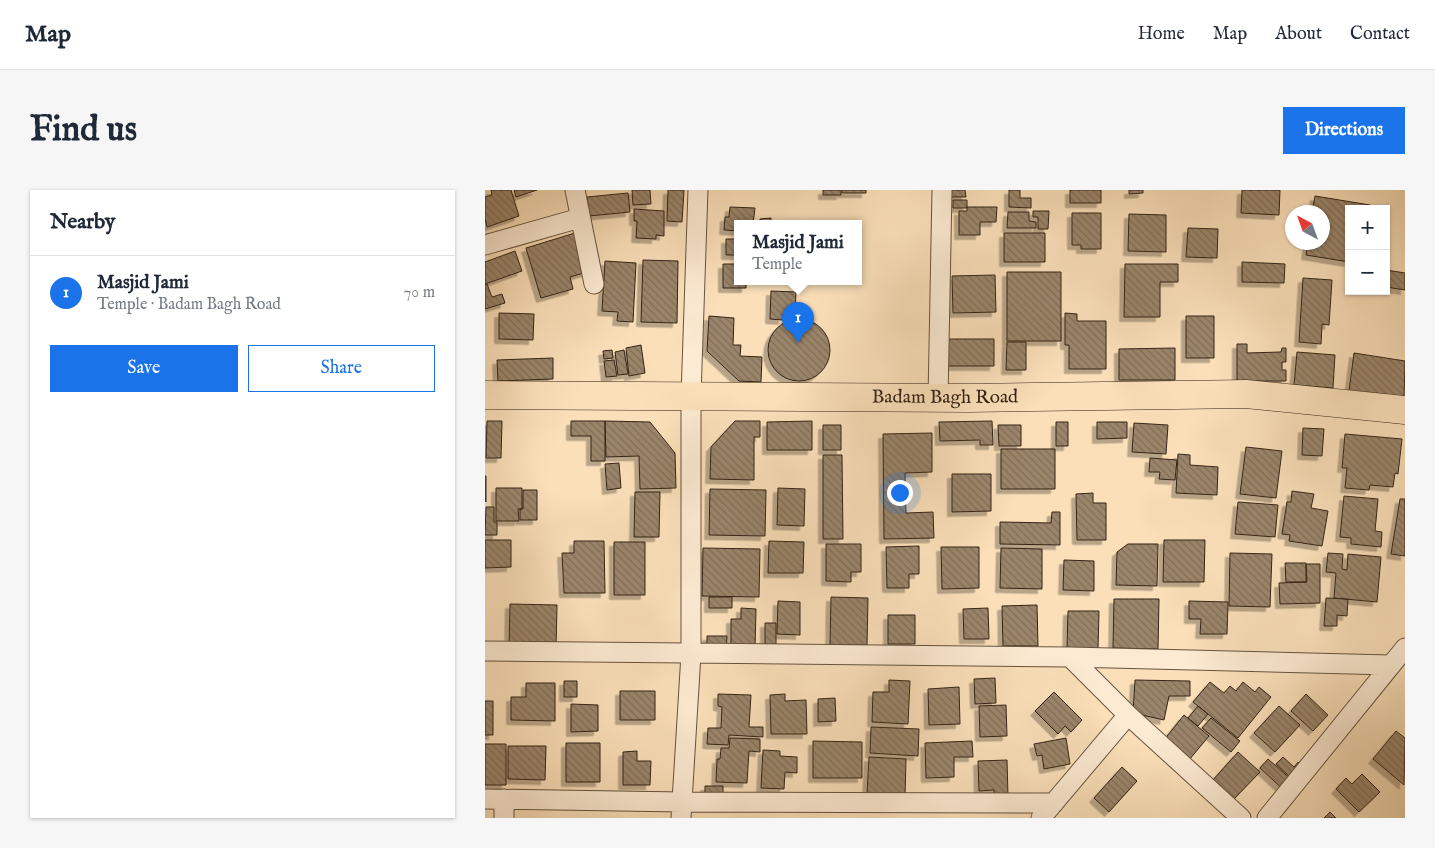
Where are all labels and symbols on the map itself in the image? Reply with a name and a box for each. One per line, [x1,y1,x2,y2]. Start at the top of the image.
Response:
north arrow [1285,205,1330,250]
pin: 1 [782,302,814,343]
street label: Badam Bagh Road [872,385,1019,410]
your location [887,480,913,506]

